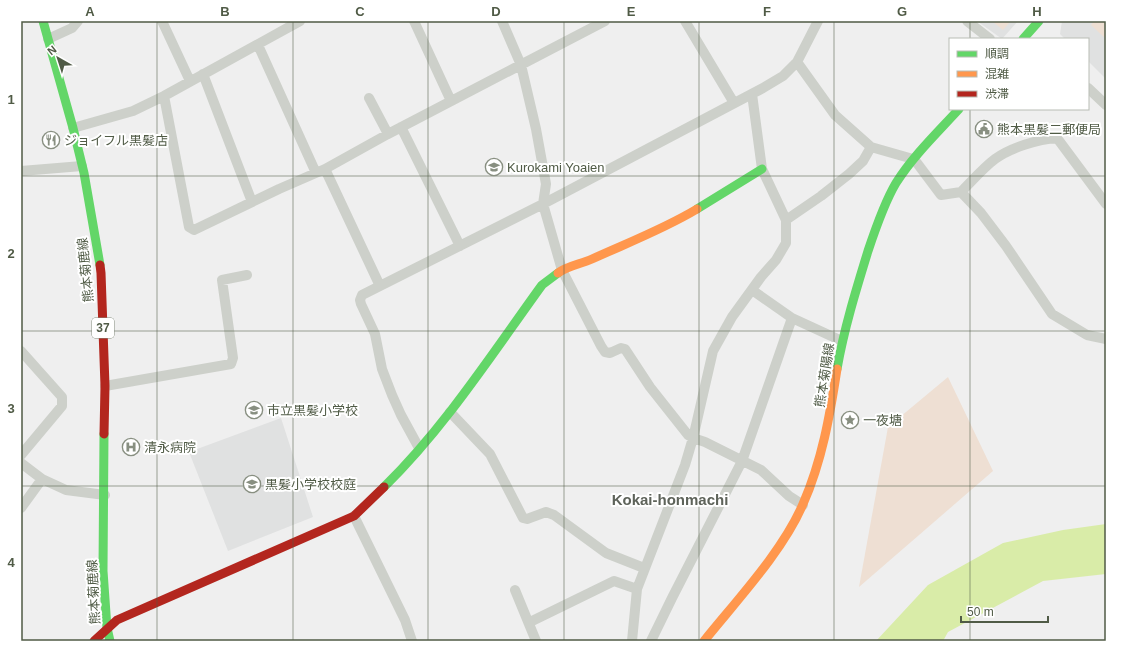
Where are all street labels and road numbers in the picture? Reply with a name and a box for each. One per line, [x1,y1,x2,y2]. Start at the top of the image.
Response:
street label: 熊本菊鹿線 [75,237,96,303]
road number: 37 [92,318,114,338]
street label: 熊本菊陽線 [812,342,837,408]
street label: 熊本菊鹿線 [84,559,103,625]

